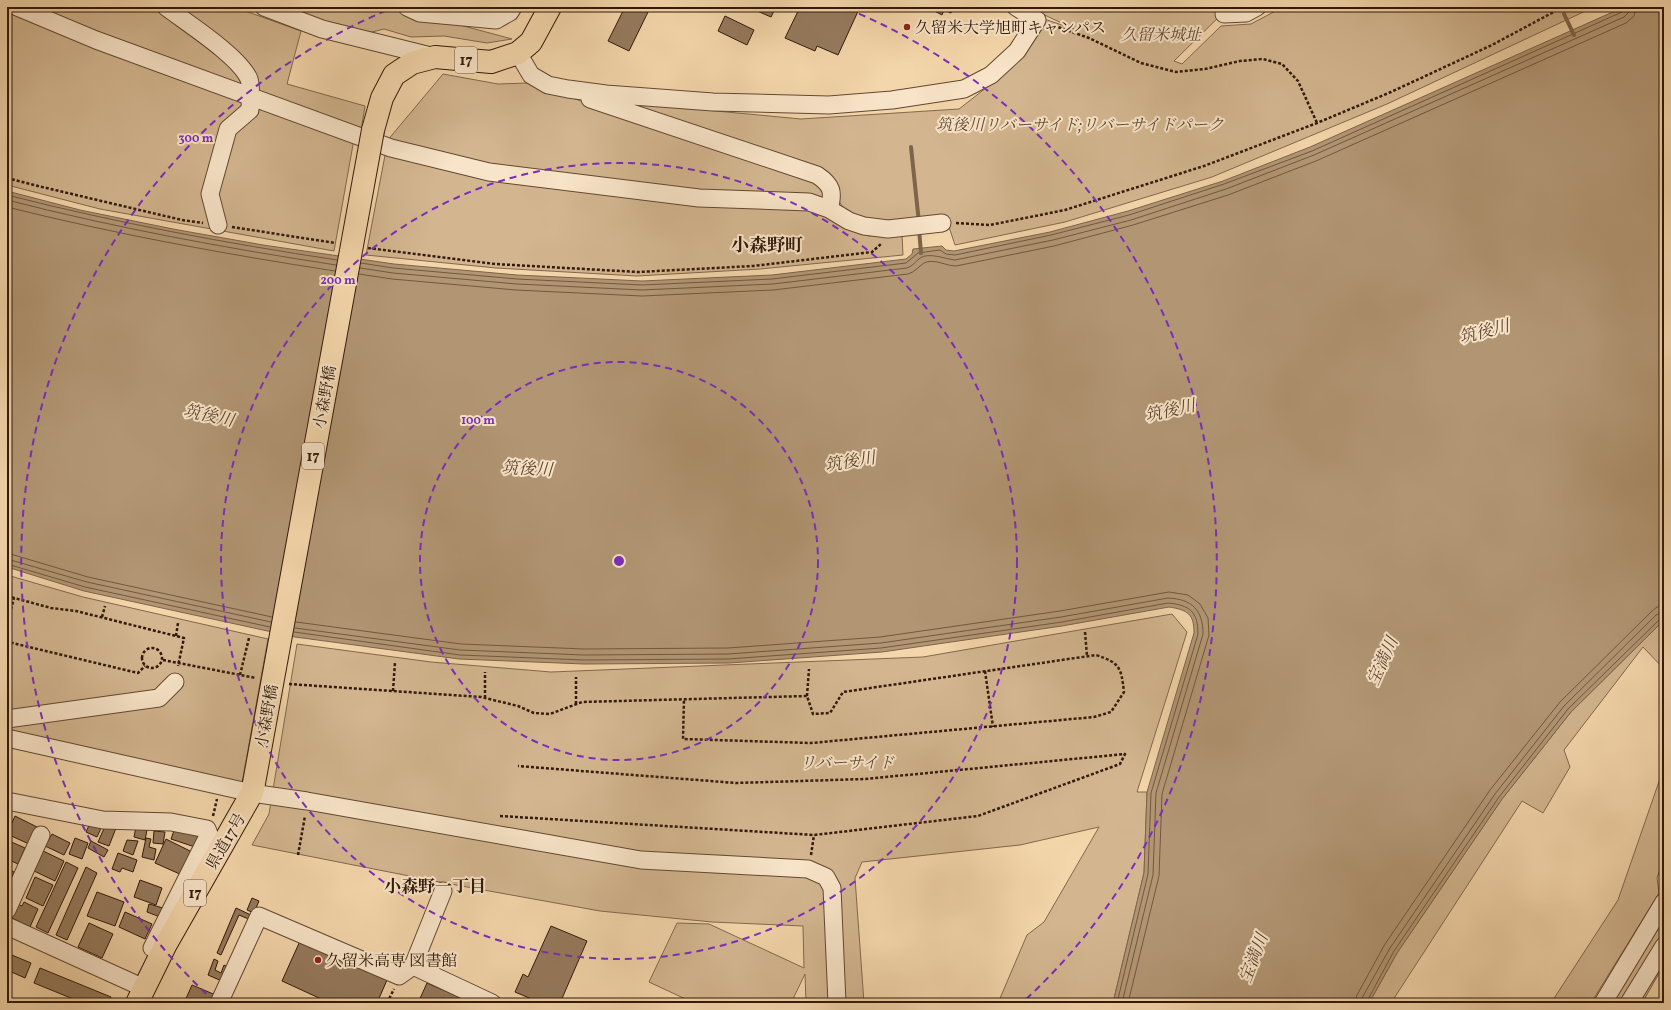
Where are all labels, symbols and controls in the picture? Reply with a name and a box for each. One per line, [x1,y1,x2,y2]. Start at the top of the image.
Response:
place label: 久留米大学旭町キャンパス [915,18,1106,40]
marker: 久留米大学旭町キャンパス [902,22,912,32]
park label: 久留米城址 [1121,25,1202,47]
road number: 17 [455,47,477,73]
park label: 筑後川リバーサイド;リバーサイドパーク [936,115,1224,137]
text: 300 m [179,131,214,147]
district label: 小森野町 [731,234,803,259]
text: 200 m [320,273,356,289]
water label: 筑後川 [1457,315,1514,350]
street label: 小森野橋 [310,364,342,431]
water label: 筑後川 [1143,395,1200,428]
water label: 筑後川 [181,400,238,433]
text: 100 m [461,413,495,429]
road number: 17 [302,443,324,469]
water label: 筑後川 [823,447,879,478]
water label: 筑後川 [501,457,555,482]
centre of rings [612,554,626,568]
water label: 宝満川 [1362,632,1405,690]
street label: 小森野橋 [252,683,284,750]
park label: リバーサイド [800,753,895,775]
street label: 県道17号 [202,810,252,874]
district label: 小森野一丁目 [384,876,486,899]
road number: 17 [184,880,206,906]
water label: 宝満川 [1235,929,1275,986]
place label: 久留米高専 図書館 [326,951,457,973]
marker: 久留米高専 図書館 [313,955,323,965]

